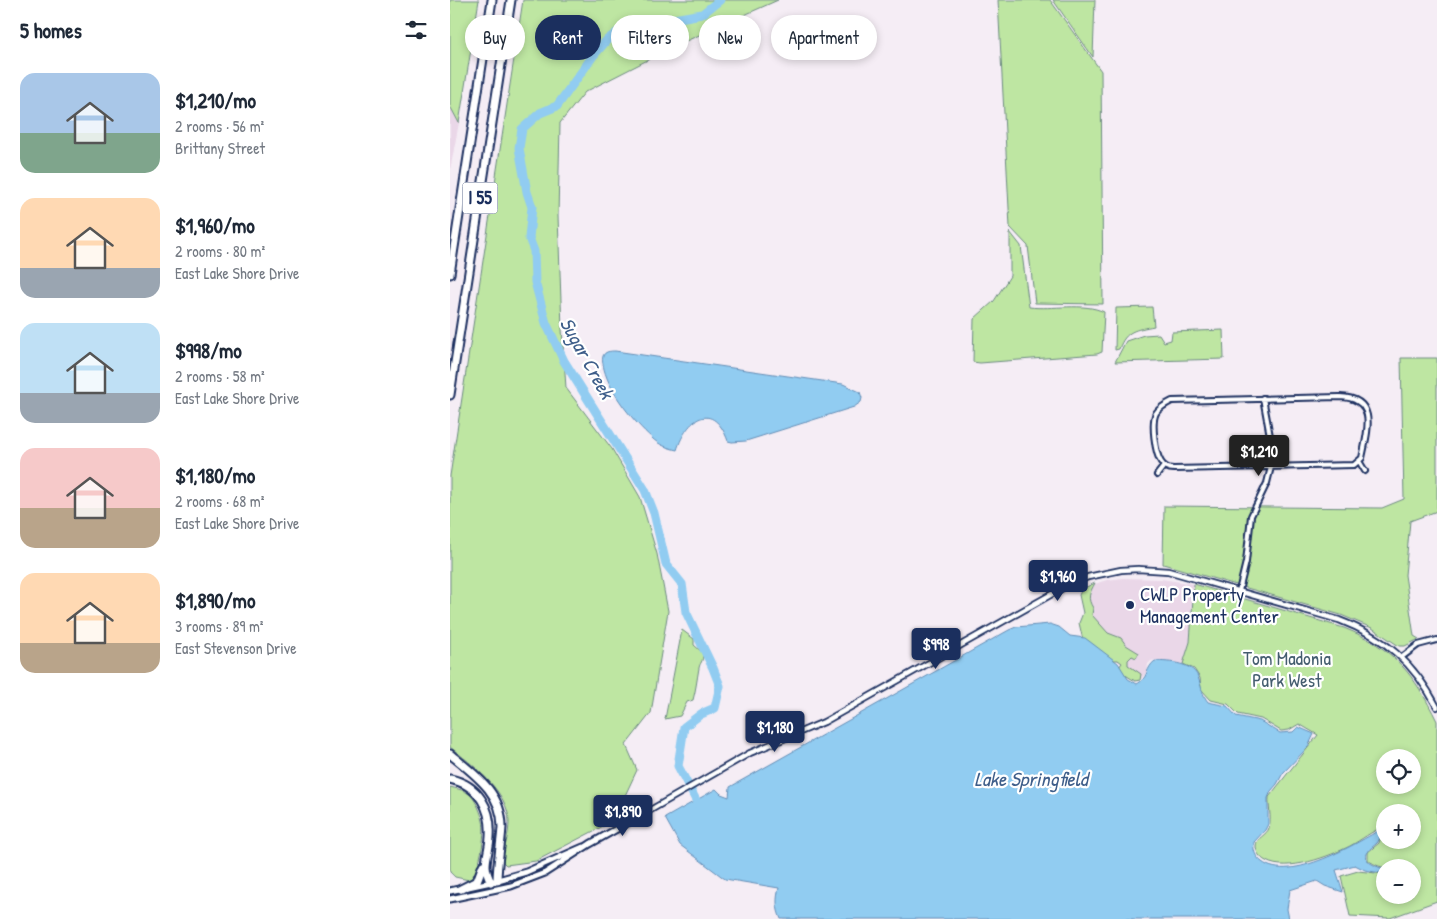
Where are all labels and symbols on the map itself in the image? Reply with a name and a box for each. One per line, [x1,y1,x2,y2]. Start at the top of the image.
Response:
road number: I 55 [462,182,498,214]
water label: Sugar Creek [553,312,622,405]
pin: $1,210 [1218,434,1300,477]
pin: $1,960 [1017,560,1099,602]
place label: CWLP Property Management Center [1140,581,1279,629]
marker: CWLP Property Management Center [1124,599,1136,611]
pin: $998 [906,628,966,670]
park label: Tom Madonia Park West [1243,645,1332,693]
pin: $1,180 [734,710,816,753]
water label: Lake Springfield [974,765,1091,793]
pin: $1,890 [582,794,664,837]

